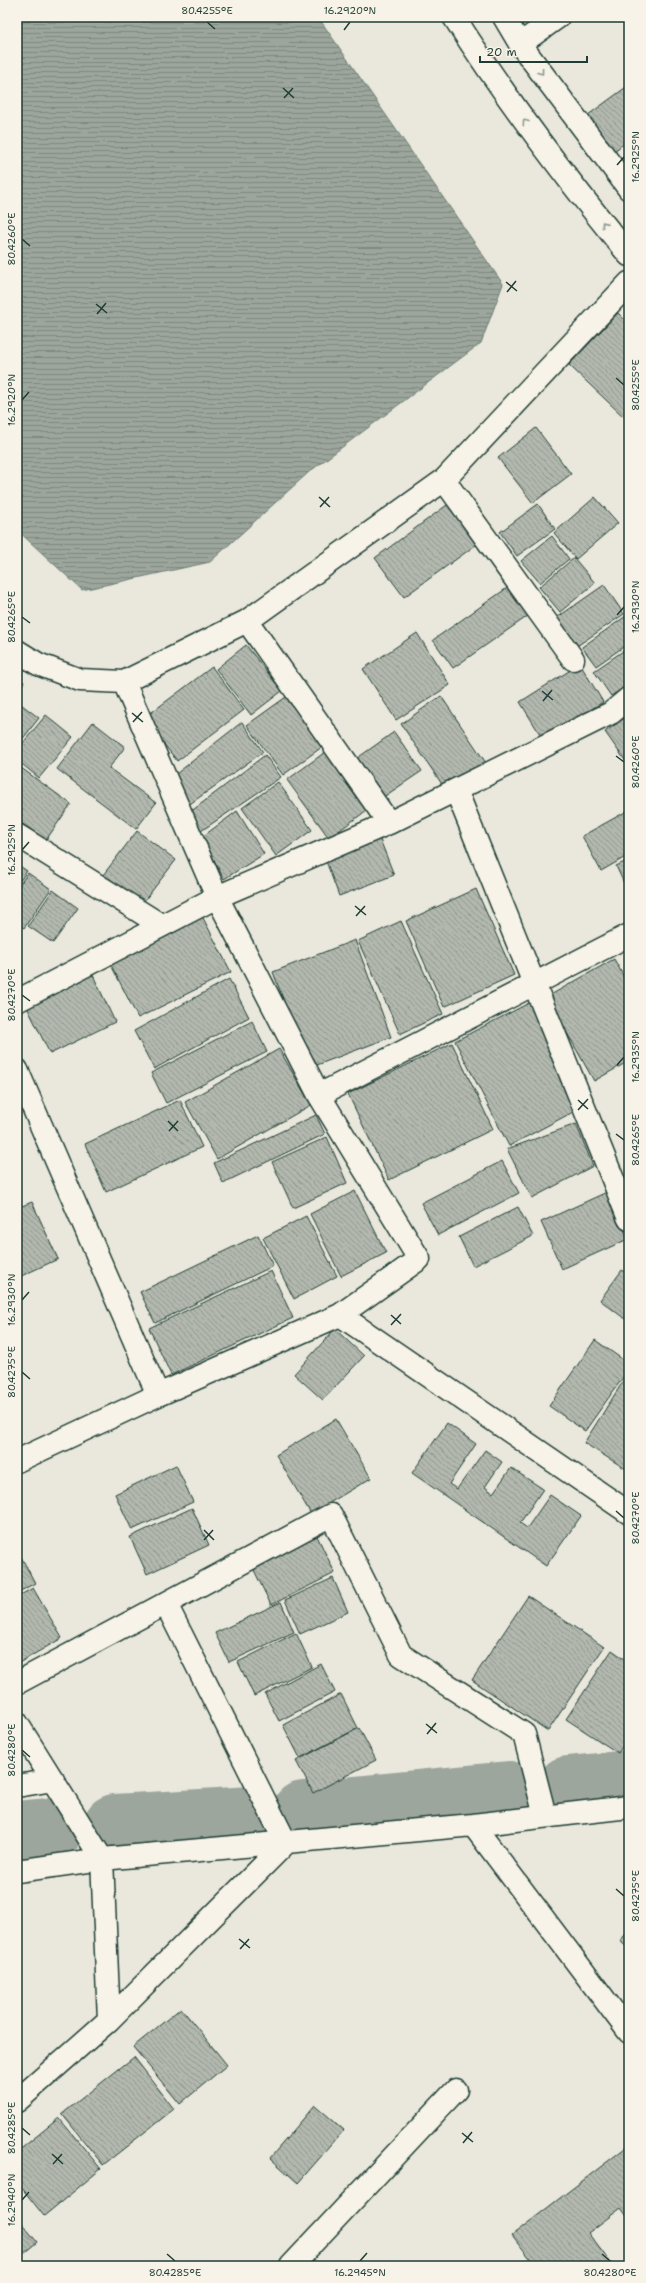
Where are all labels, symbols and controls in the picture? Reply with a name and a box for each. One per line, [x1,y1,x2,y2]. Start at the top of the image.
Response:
text: 80.4255°E [181,4,233,17]
text: 16.2920°N [324,4,376,17]
scale bar [480,38,587,64]
text: 20 m [486,44,517,60]
one-way arrow [537,68,544,75]
one-way arrow [522,119,529,126]
text: 16.2925°N [629,131,642,183]
text: 80.4260°E [5,212,18,266]
one-way arrow [602,222,609,229]
text: 80.4255°E [629,359,642,411]
text: 16.2920°N [5,374,18,426]
text: 16.2930°N [629,581,642,633]
text: 80.4265°E [5,591,18,643]
text: 80.4260°E [629,735,642,789]
text: 16.2925°N [5,824,18,876]
text: 80.4270°E [5,969,18,1021]
text: 16.2935°N [629,1031,642,1083]
text: 80.4265°E [629,1114,642,1166]
text: 16.2930°N [5,1274,18,1326]
text: 80.4275°E [5,1346,18,1398]
text: 80.4270°E [629,1492,642,1544]
text: 80.4280°E [5,1723,18,1777]
text: 80.4275°E [629,1870,642,1922]
text: 80.4285°E [5,2102,18,2154]
text: 16.2940°N [5,2174,18,2226]
text: 80.4285°E [149,2266,201,2279]
text: 16.2945°N [334,2266,386,2279]
text: 80.4280°E [583,2266,637,2279]

